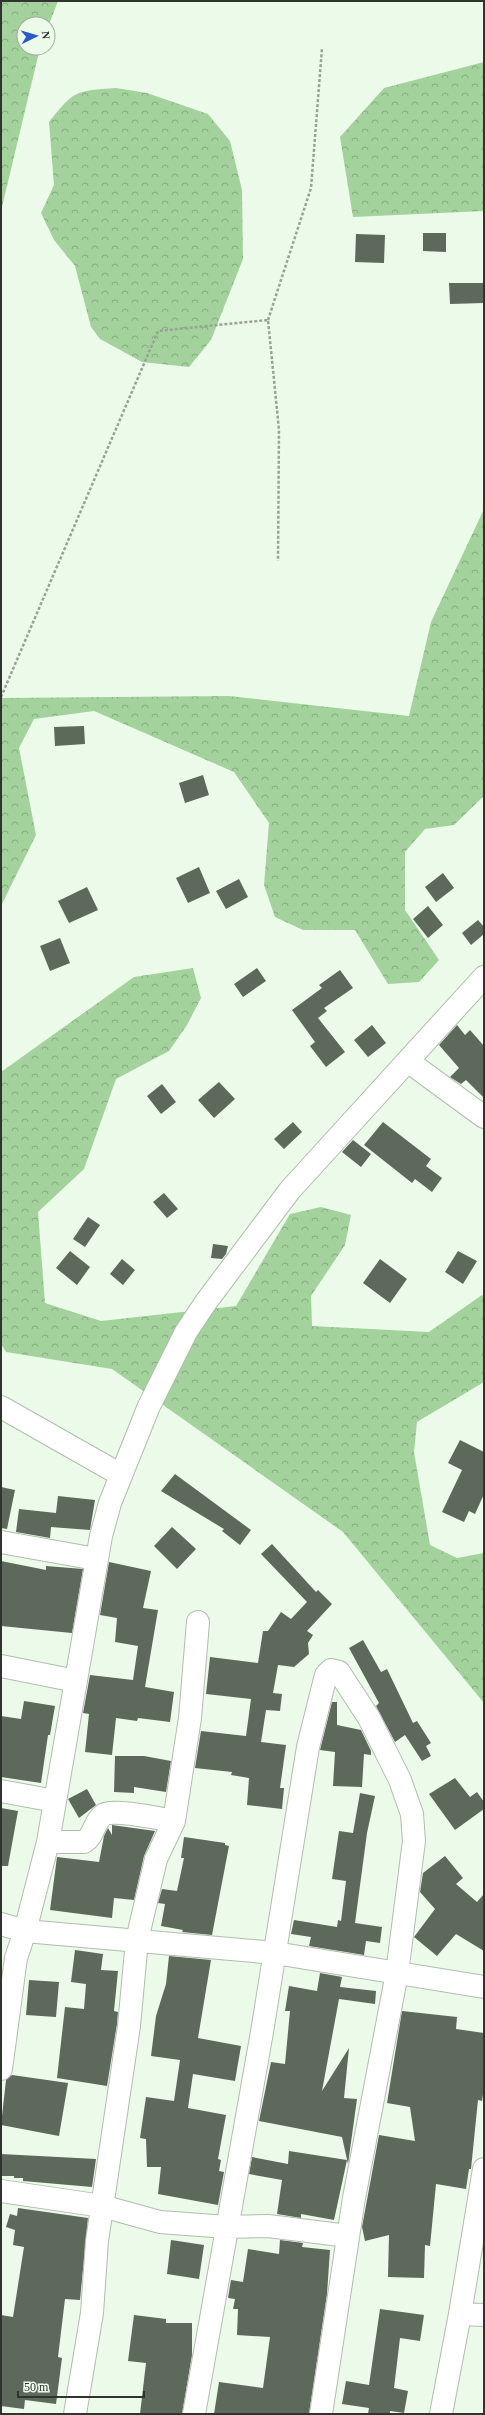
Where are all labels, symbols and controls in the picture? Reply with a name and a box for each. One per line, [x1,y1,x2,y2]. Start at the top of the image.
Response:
north arrow [16,16,56,56]
text: N [40,31,52,40]
scale bar [18,2373,144,2399]
text: 50 m [24,2380,49,2394]

